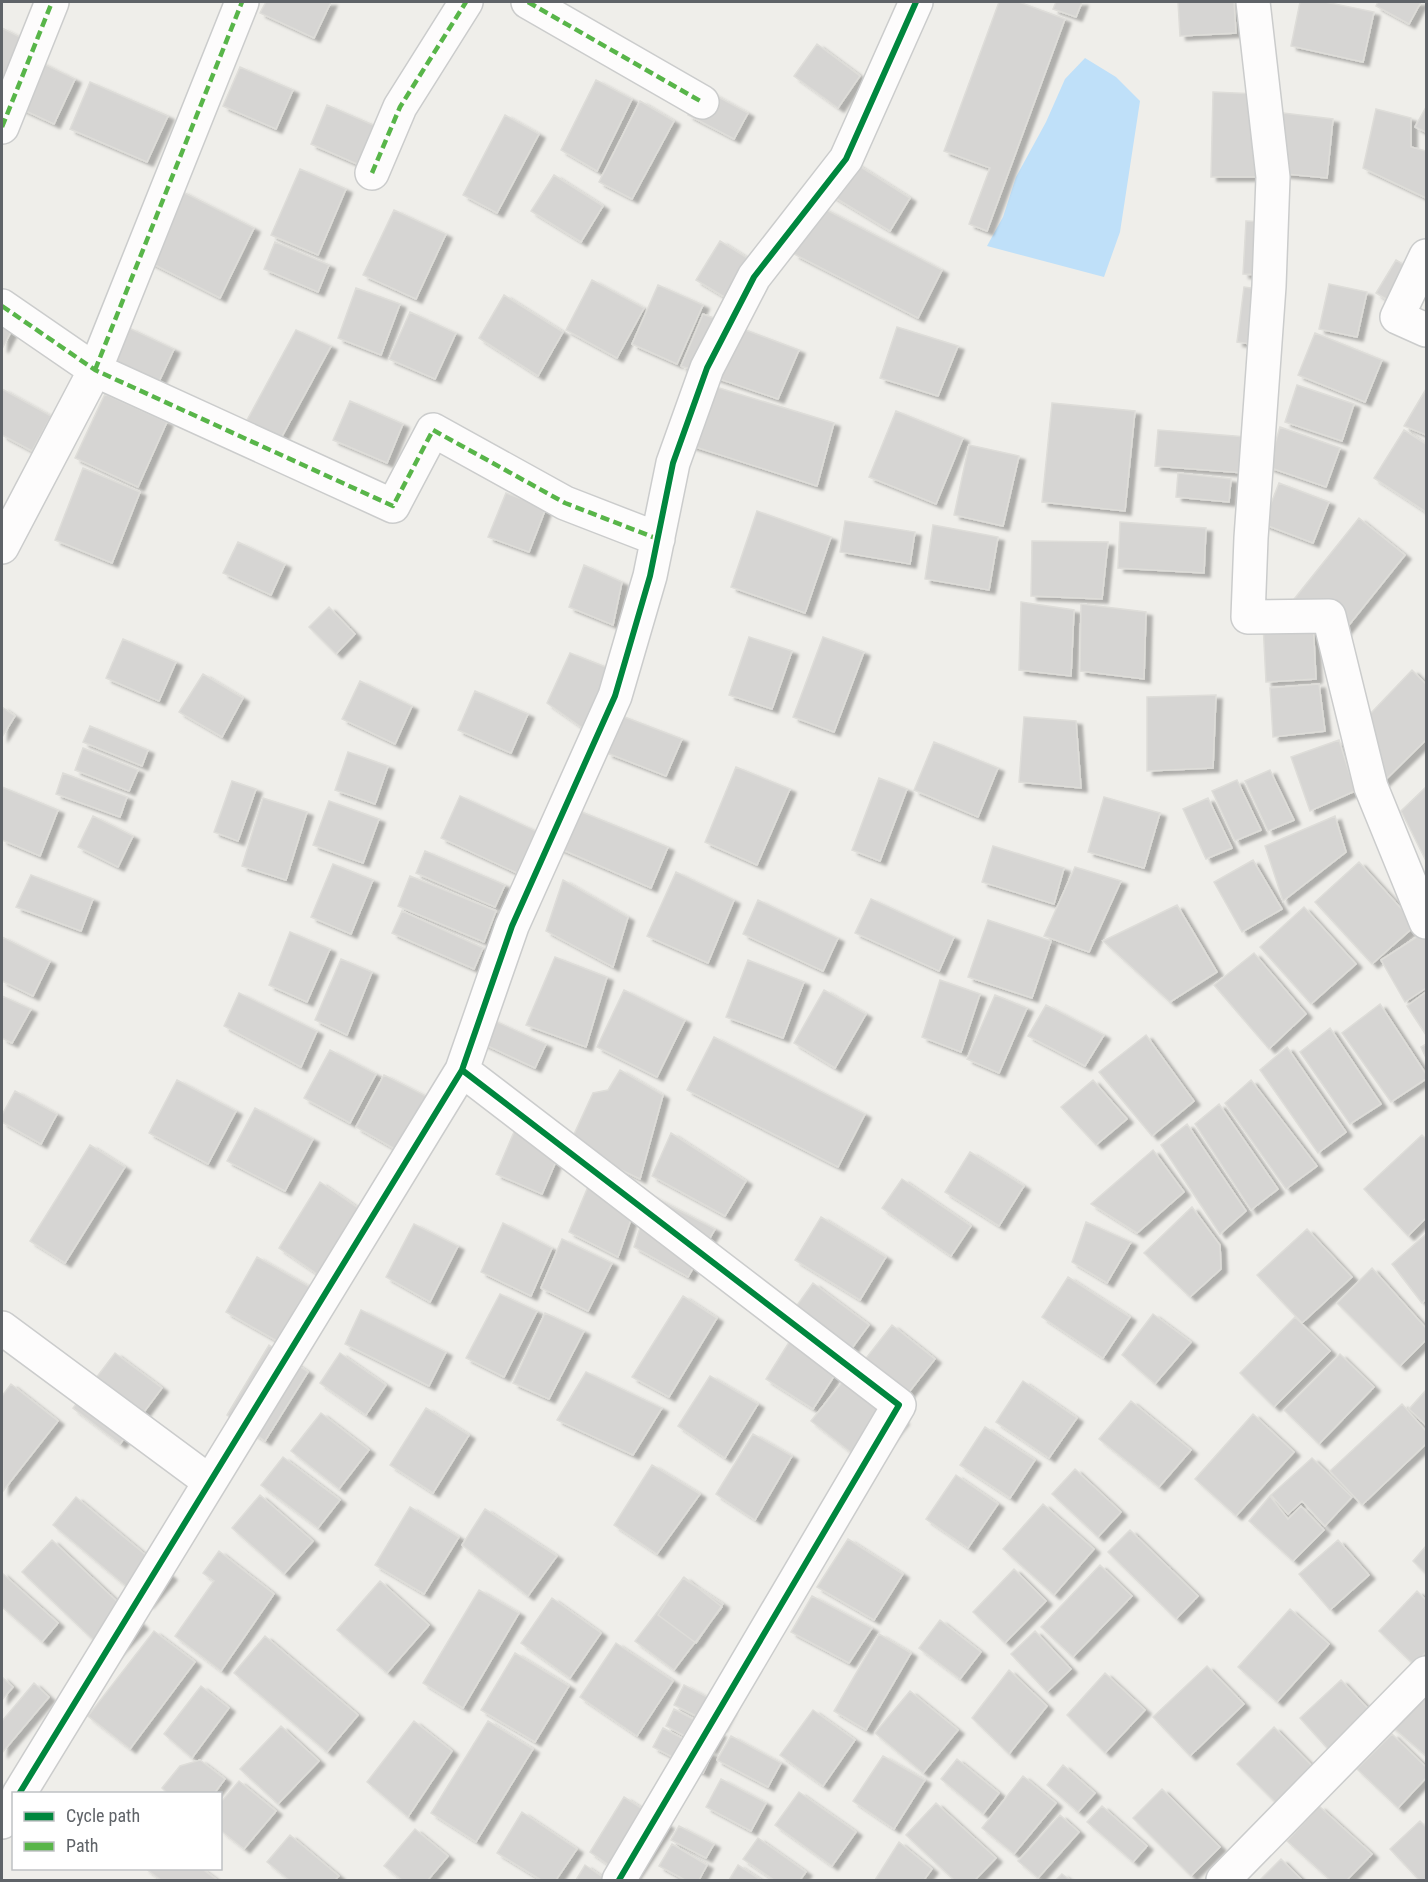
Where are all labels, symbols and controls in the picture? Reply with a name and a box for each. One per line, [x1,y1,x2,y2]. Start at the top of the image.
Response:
legend [12,1792,222,1870]
text: Cycle path [66,1805,140,1826]
text: Path [66,1835,99,1856]

